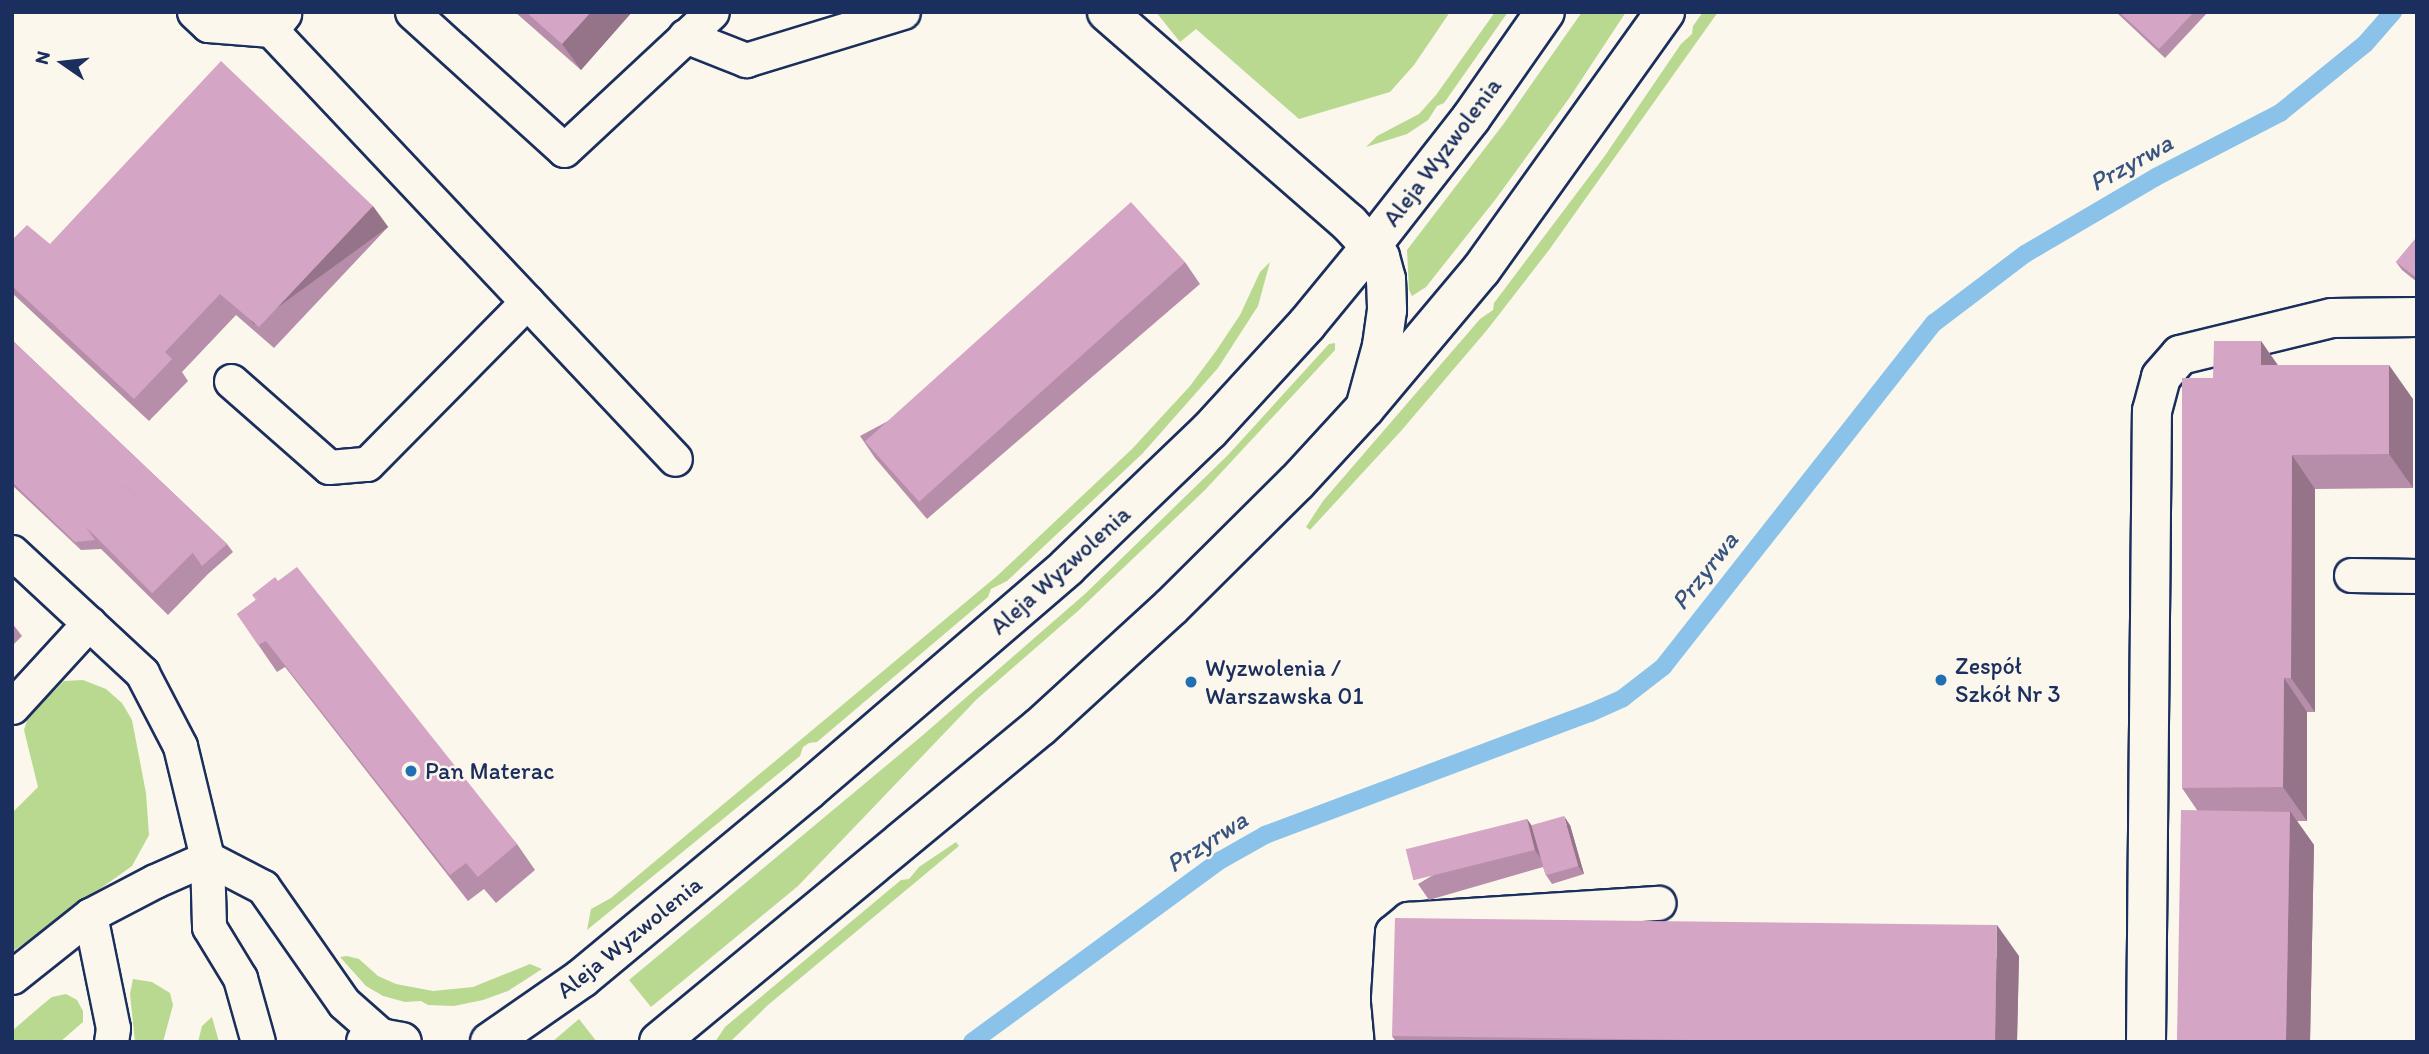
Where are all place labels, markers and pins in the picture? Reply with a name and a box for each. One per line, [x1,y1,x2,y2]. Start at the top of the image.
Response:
place label: Zespół Szkół Nr 3 [1955,652,2061,708]
place label: Wyzwolenia / Warszawska 01 [1205,654,1364,710]
marker: Zespół Szkół Nr 3 [1933,672,1949,688]
marker: Wyzwolenia / Warszawska 01 [1183,674,1199,690]
place label: Pan Materac [425,757,554,785]
marker: Pan Materac [403,763,419,779]

